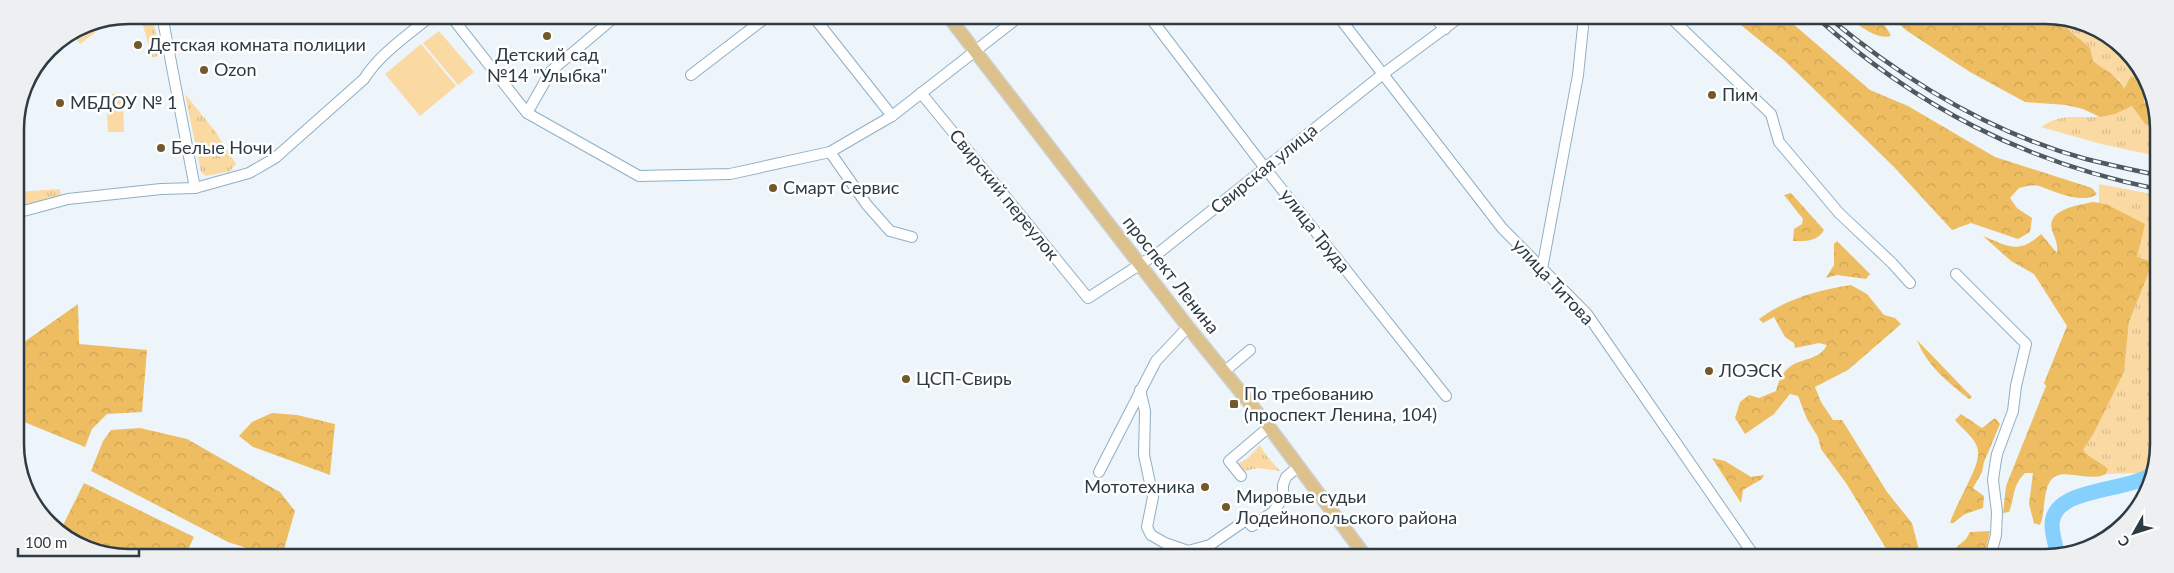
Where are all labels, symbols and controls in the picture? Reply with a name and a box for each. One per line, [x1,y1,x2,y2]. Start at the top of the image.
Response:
marker: Детский сад №14 "Улыбка" [541,30,553,42]
place label: Детская комната полиции [148,33,366,55]
marker: Детская комната полиции [132,39,144,51]
place label: Детский сад №14 "Улыбка" [487,43,607,86]
place label: Ozon [214,58,256,80]
marker: Ozon [198,64,210,76]
place label: Пим [1722,83,1758,105]
marker: Пим [1706,89,1718,101]
place label: МБДОУ № 1 [70,91,177,113]
marker: МБДОУ № 1 [54,97,66,109]
street label: Свирская улица [1206,118,1321,218]
street label: Свирский переулок [945,124,1065,265]
place label: Белые Ночи [171,136,273,158]
marker: Белые Ночи [155,142,167,154]
place label: Смарт Сервис [783,176,900,198]
marker: Смарт Сервис [767,182,779,194]
street label: улица Труда [1276,184,1355,277]
street label: проспект Ленина [1119,211,1225,338]
street label: улица Титова [1508,234,1599,329]
place label: ЛОЭСК [1718,359,1782,381]
marker: ЛОЭСК [1703,365,1715,377]
place label: ЦСП-Свирь [916,367,1012,389]
marker: ЦСП-Свирь [900,373,912,385]
place label: По требованию (проспект Ленина, 104) [1244,382,1437,425]
marker: По требованию (проспект Ленина, 104) [1228,398,1240,410]
place label: Мототехника [1084,475,1195,497]
marker: Мототехника [1199,481,1211,493]
place label: Мировые судьи Лодейнопольского района [1235,485,1457,528]
marker: Мировые судьи Лодейнопольского района [1220,501,1232,513]
north arrow [2109,508,2159,558]
scale bar [18,526,139,558]
text: С [2114,532,2133,550]
text: 100 m [25,533,67,551]

